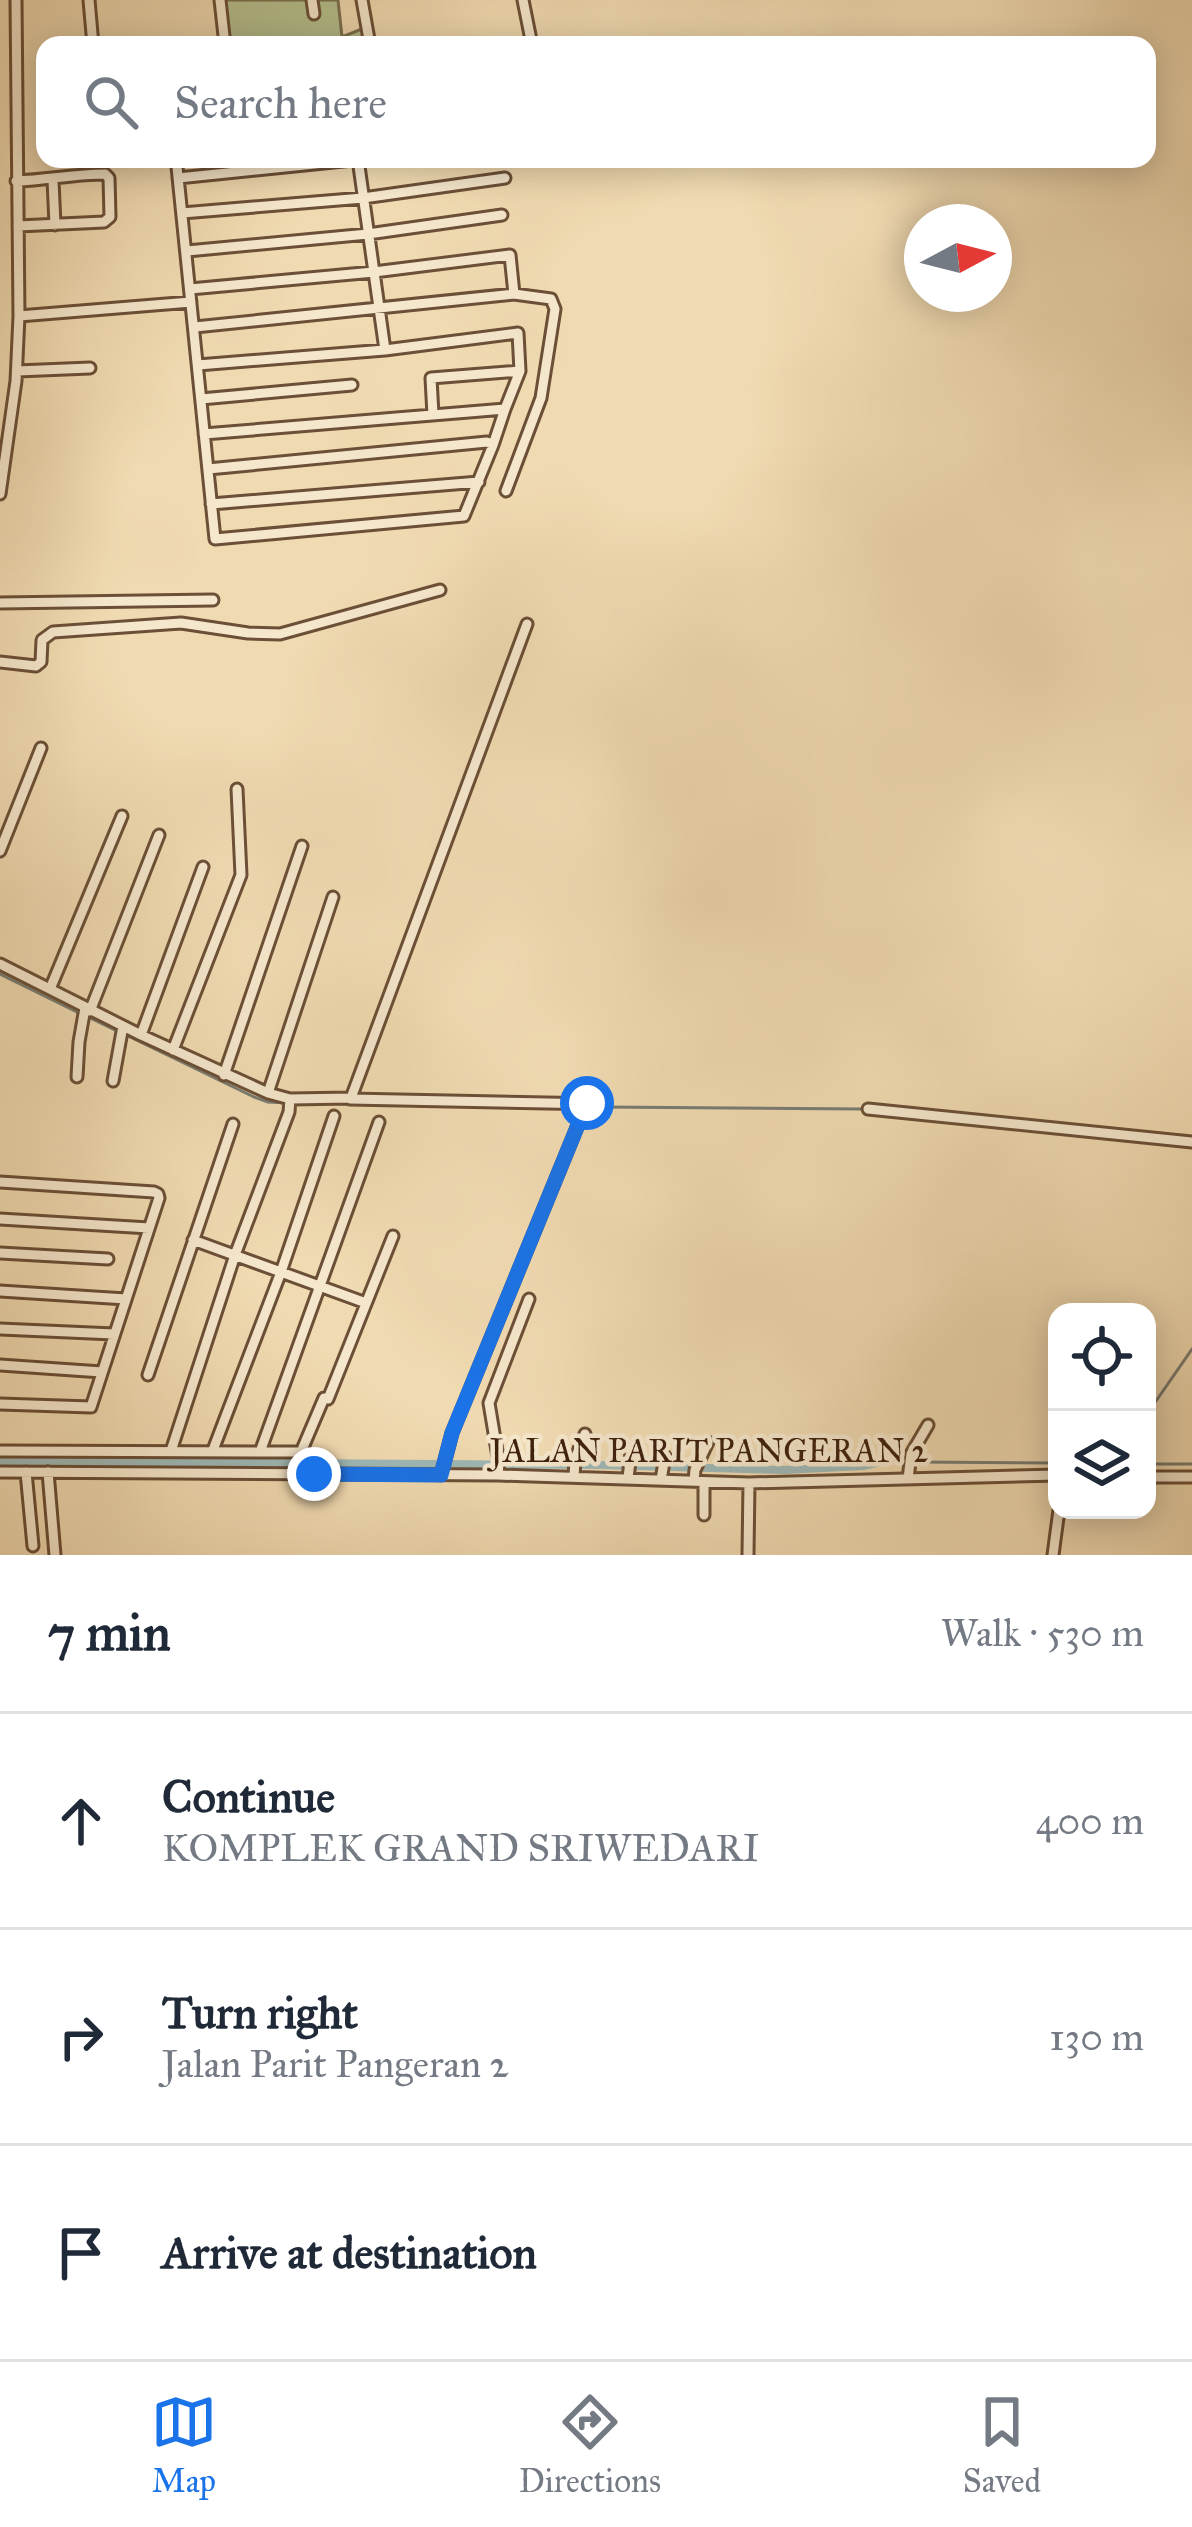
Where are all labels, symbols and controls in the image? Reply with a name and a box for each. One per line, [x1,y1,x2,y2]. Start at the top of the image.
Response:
search box [36,36,1156,168]
icon: search [78,69,144,135]
text: Search here [174,75,387,130]
north arrow [904,204,1012,312]
route start [560,1076,614,1130]
map controls [1048,1303,1156,1519]
button: locate [1048,1303,1156,1411]
button: layers [1048,1411,1156,1519]
street label: JALAN PARIT PANGERAN 2 [487,1431,929,1472]
route end [287,1447,341,1501]
text: 7 min [48,1602,171,1664]
text: Walk · 530 m [941,1609,1144,1657]
text: Continue [162,1769,335,1824]
icon: ahead [48,1788,114,1854]
text: 400 m [1036,1797,1144,1845]
text: KOMPLEK GRAND SRIWEDARI [162,1824,760,1872]
text: Turn right [162,1985,358,2040]
icon: right [48,2004,114,2070]
text: 130 m [1049,2013,1144,2061]
text: Jalan Parit Pangeran 2 [162,2040,509,2088]
icon: arrive [48,2220,114,2286]
text: Arrive at destination [162,2225,537,2280]
tab: Map [151,2389,217,2501]
tab: Directions [519,2389,661,2501]
tab: Saved [963,2389,1041,2501]

